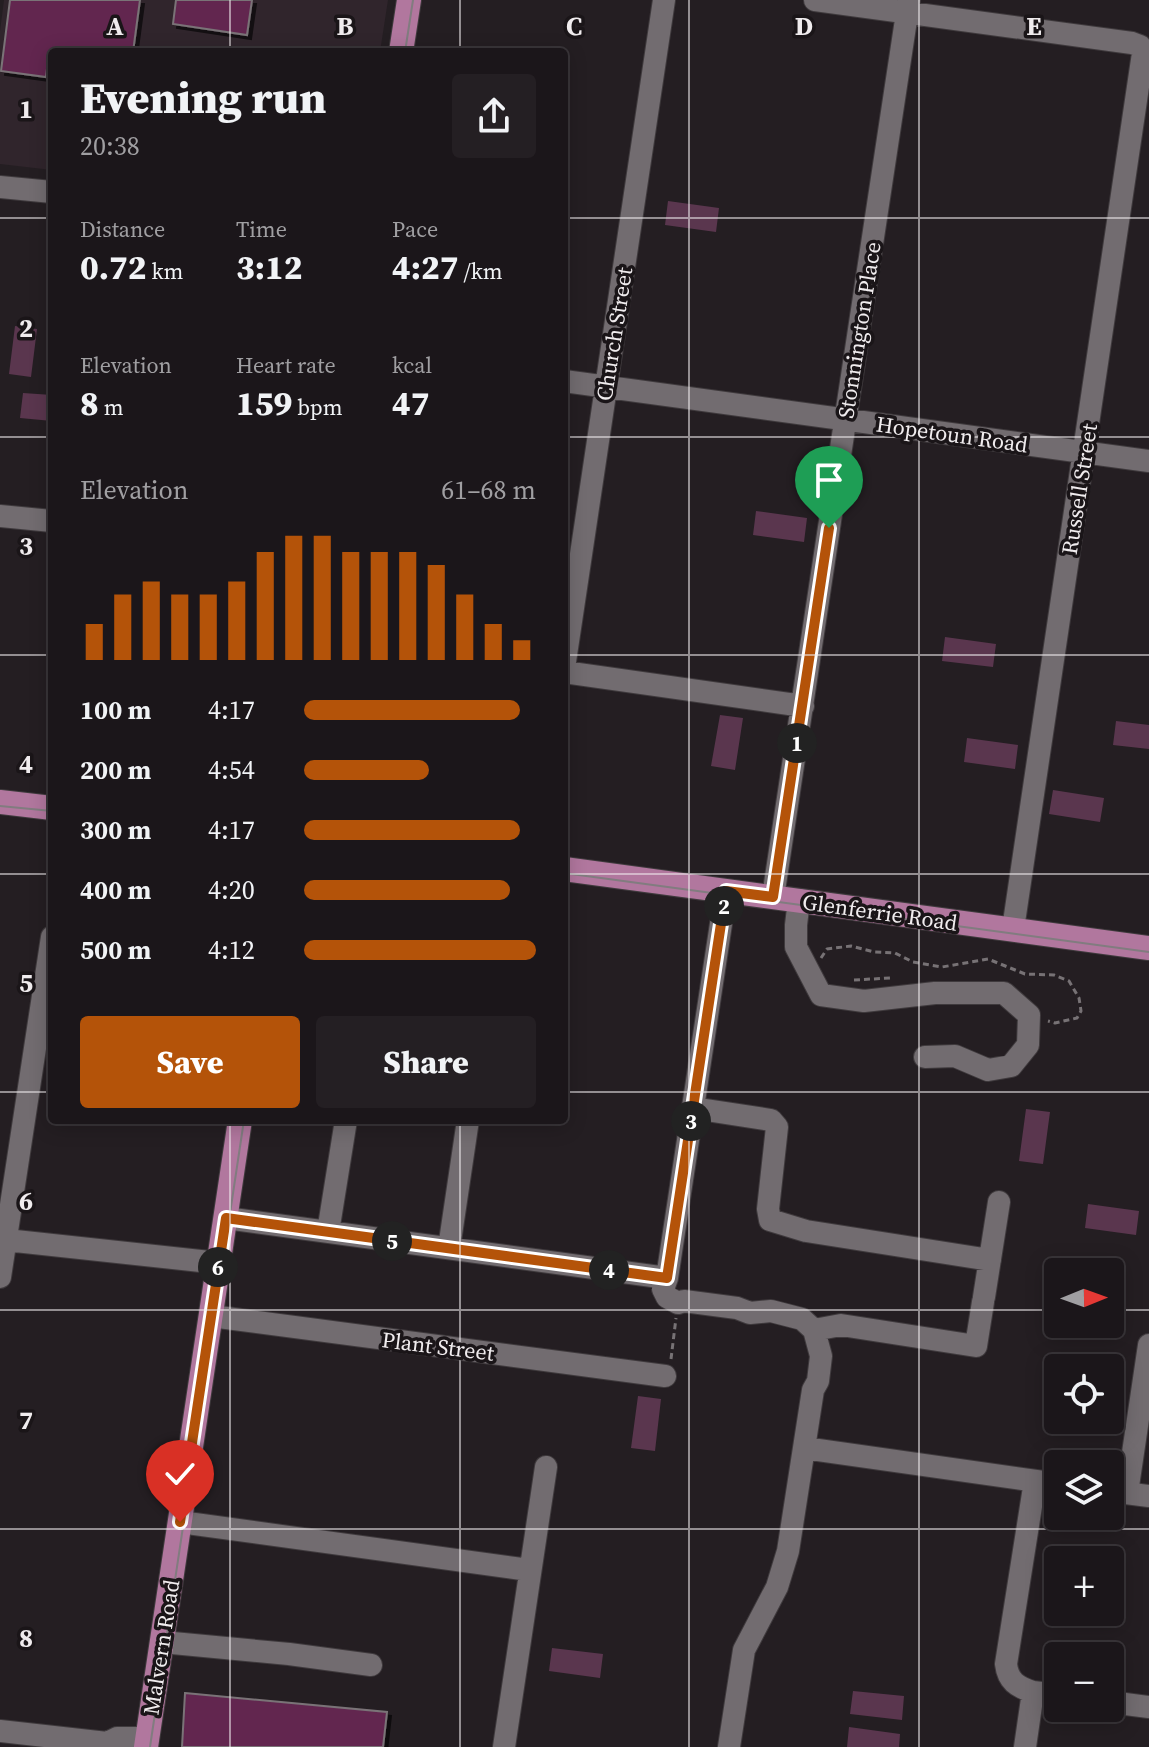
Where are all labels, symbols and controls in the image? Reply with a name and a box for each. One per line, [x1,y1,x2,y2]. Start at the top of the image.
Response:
text: A [106,8,124,44]
text: B [337,8,354,44]
text: C [566,8,582,44]
text: D [795,8,813,44]
text: E [1026,8,1042,44]
text: Evening run [80,67,326,128]
button: share [452,74,536,158]
text: 1 [19,91,33,127]
text: 20:38 [80,128,140,164]
text: Distance [80,214,165,244]
text: Time [236,214,287,244]
text: Pace [392,214,438,244]
street label: Stonnington Place [830,240,888,420]
text: 0.72 [80,244,146,290]
text: 3:12 [236,244,302,290]
text: 4:27 [392,244,458,290]
text: km [146,256,183,286]
text: /km [458,256,503,286]
street label: Church Street [589,264,639,403]
text: 2 [19,310,33,346]
text: Elevation [80,350,172,380]
text: Heart rate [236,350,336,380]
text: kcal [392,350,432,380]
text: 8 [80,380,99,426]
text: 159 [236,380,292,426]
text: 47 [392,380,429,426]
text: m [99,392,124,422]
text: bpm [292,392,342,422]
street label: Hopetoun Road [874,409,1030,460]
street label: Russell Street [1054,421,1104,557]
pin [795,446,863,528]
icon: arrive [807,458,851,502]
text: Elevation [80,472,189,508]
text: 61–68 m [441,472,536,508]
text: 3 [19,528,33,564]
text: 100 m [80,692,151,728]
text: 4:17 [208,692,255,728]
pin: 1 [777,723,817,763]
text: 1 [791,728,803,758]
text: 4 [19,746,33,782]
text: 200 m [80,752,151,788]
text: 4:54 [208,752,255,788]
text: 300 m [80,812,151,848]
text: 4:17 [208,812,255,848]
text: 400 m [80,872,151,908]
text: 4:20 [208,872,255,908]
pin: 2 [704,886,744,926]
street label: Glenferrie Road [801,886,960,938]
text: 2 [718,891,730,921]
text: 500 m [80,932,151,968]
text: 4:12 [208,932,255,968]
text: 5 [19,965,33,1001]
button: Save [80,1016,300,1108]
button: Share [316,1016,536,1108]
pin: 3 [671,1101,711,1141]
text: 3 [685,1106,697,1136]
text: 6 [19,1183,33,1219]
pin: 5 [372,1221,412,1261]
text: 5 [386,1226,398,1256]
pin: 6 [198,1247,238,1287]
pin: 4 [589,1250,629,1290]
text: 6 [212,1252,224,1282]
text: 4 [603,1255,615,1285]
north arrow [1044,1258,1124,1338]
map controls [1044,1258,1124,1722]
street label: Plant Street [380,1324,497,1368]
button: locate [1044,1354,1124,1434]
text: 7 [19,1402,33,1438]
pin [146,1440,214,1522]
button: layers [1044,1450,1124,1530]
icon: check [158,1452,202,1496]
button: + [1044,1546,1124,1626]
street label: Malvern Road [136,1577,187,1717]
text: 8 [19,1620,33,1656]
button: − [1044,1642,1124,1722]

